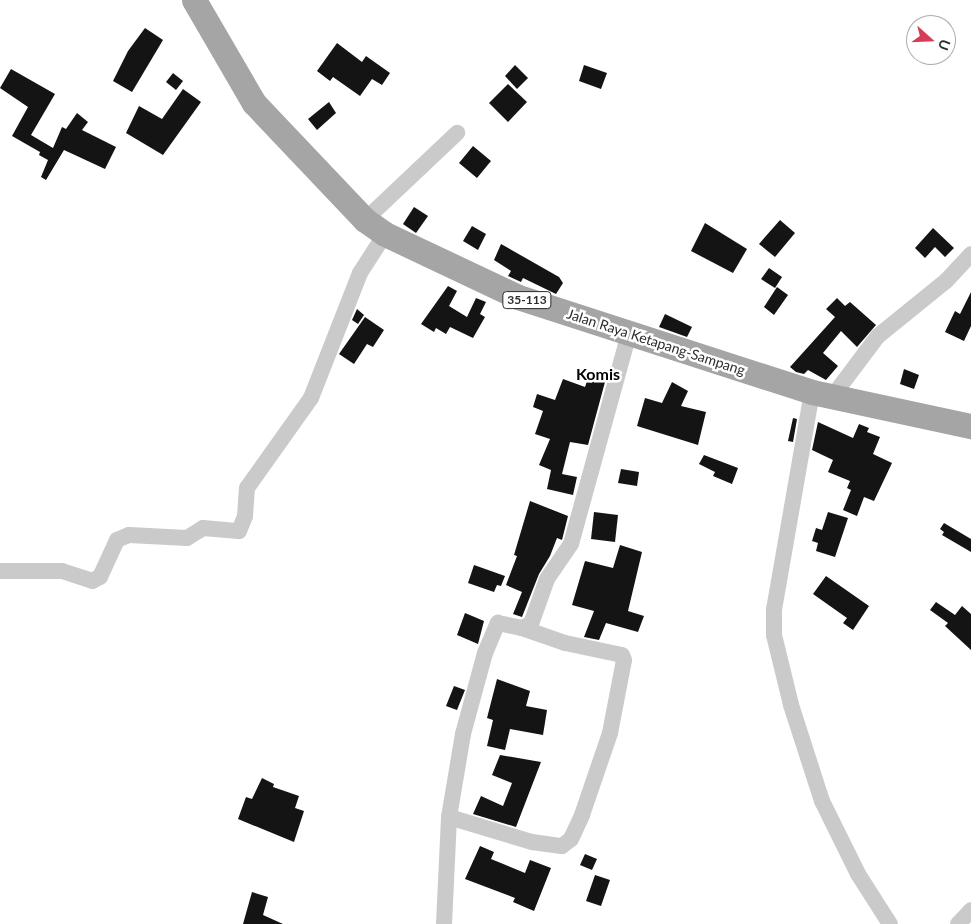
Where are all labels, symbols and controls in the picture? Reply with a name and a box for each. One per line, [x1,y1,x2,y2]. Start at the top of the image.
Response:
north arrow [906,15,956,65]
text: U [935,37,954,53]
road number: 35-113 [502,290,552,310]
street label: Jalan Raya Ketapang-Sampang [565,305,747,379]
district label: Komis [576,364,620,384]

